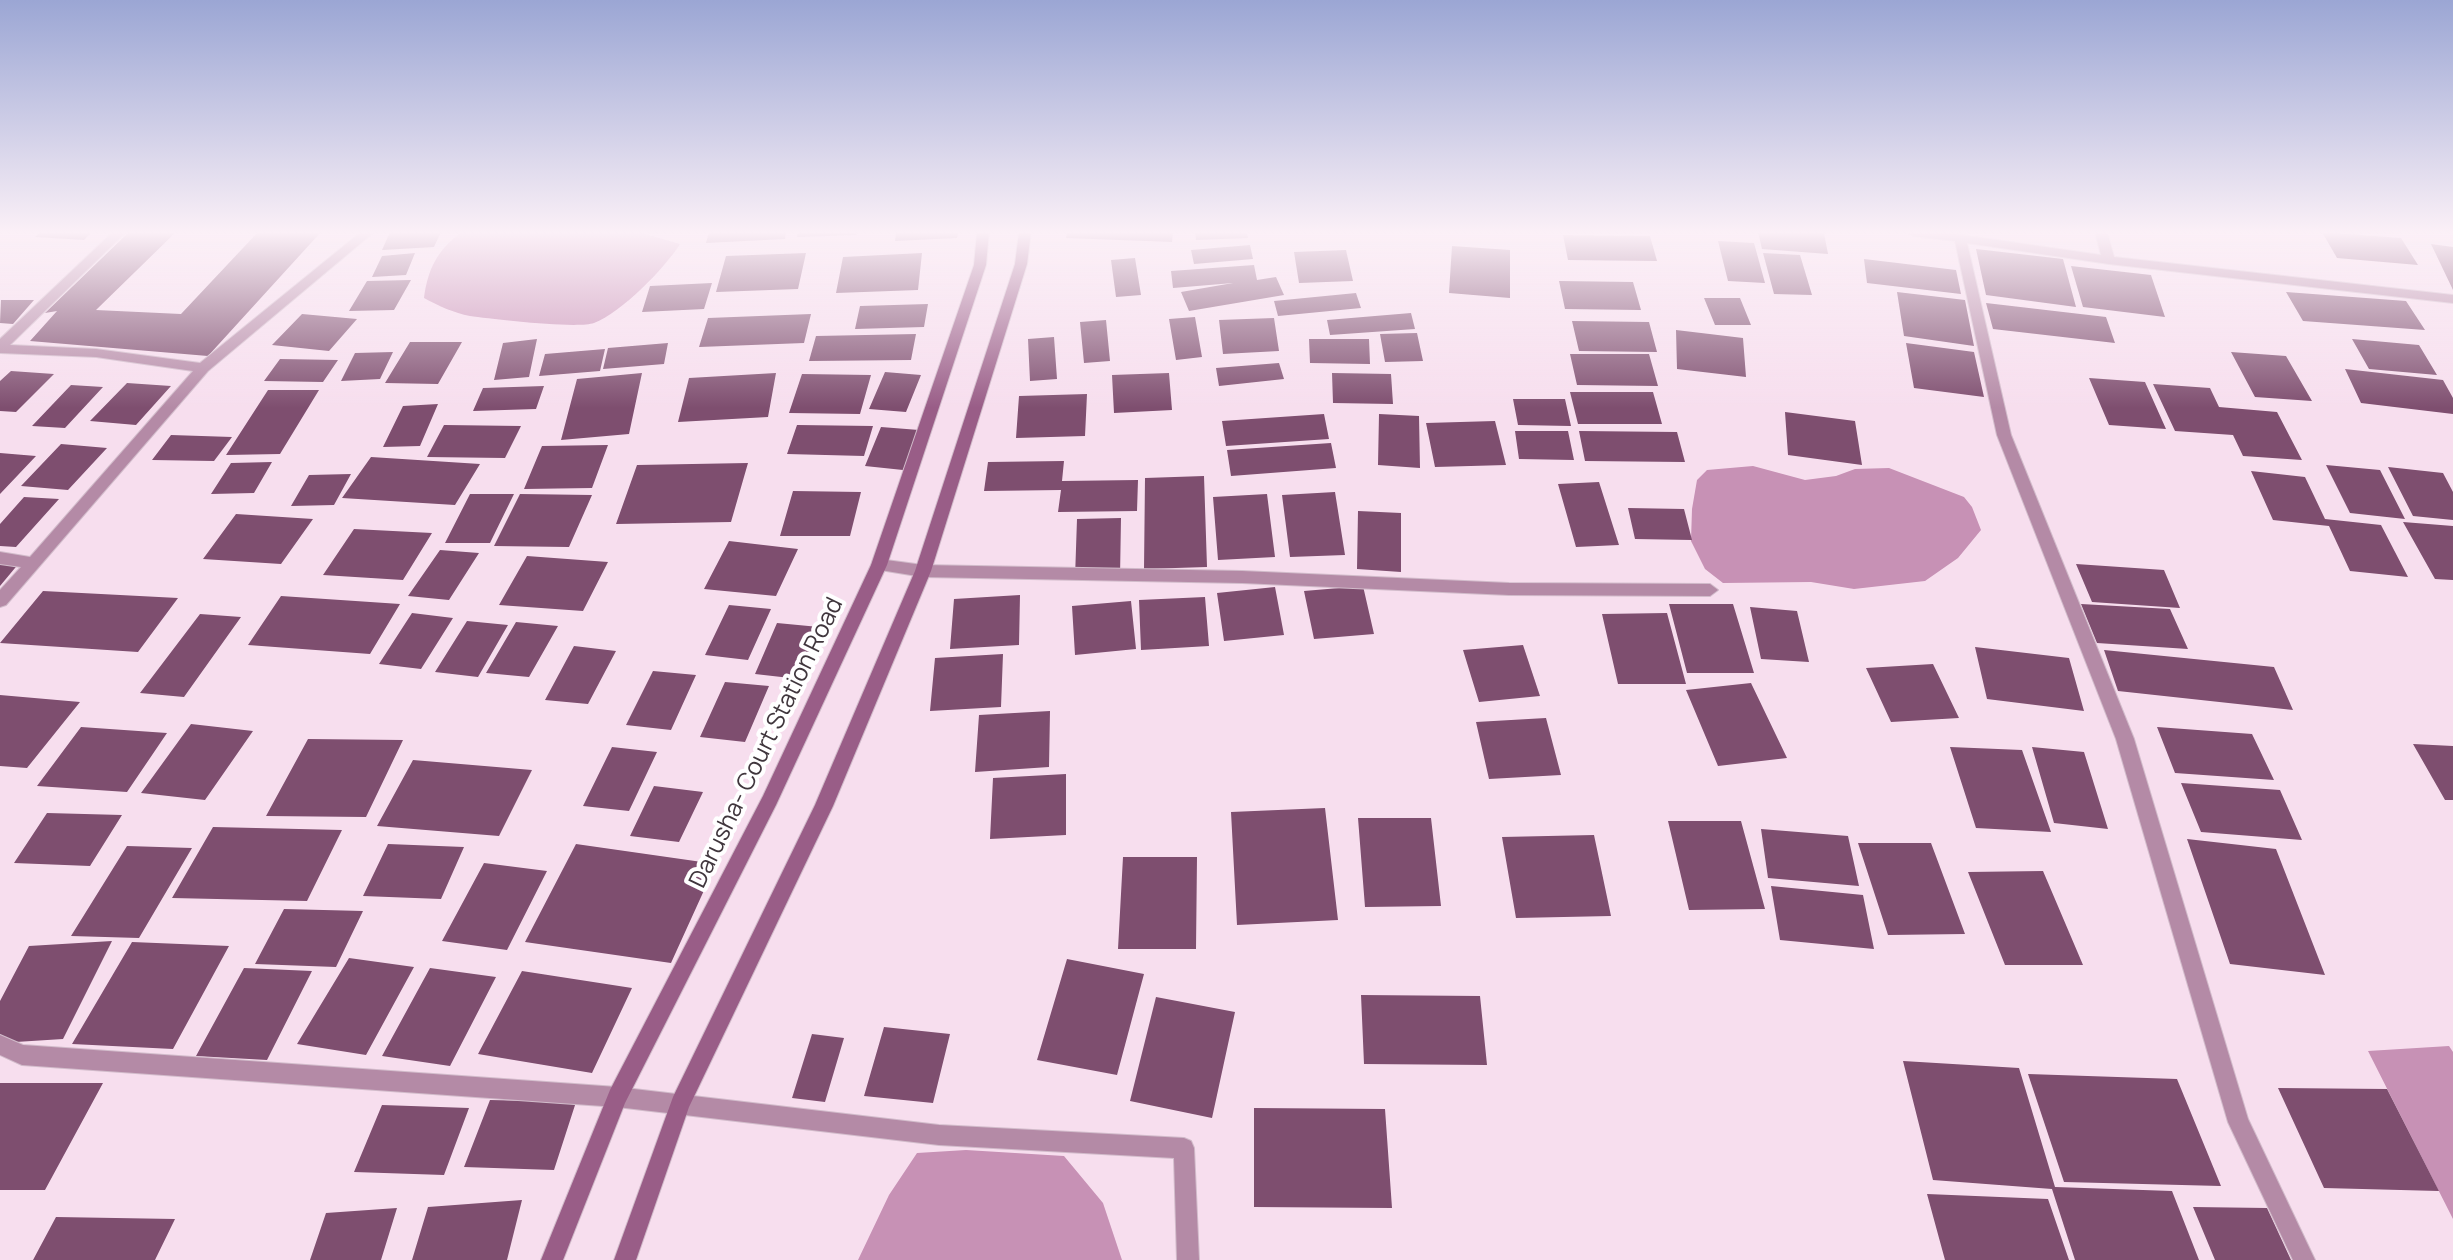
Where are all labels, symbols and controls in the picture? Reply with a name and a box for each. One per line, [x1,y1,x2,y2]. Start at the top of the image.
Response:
street label: Darusha- Court Station Road [684,593,850,893]

